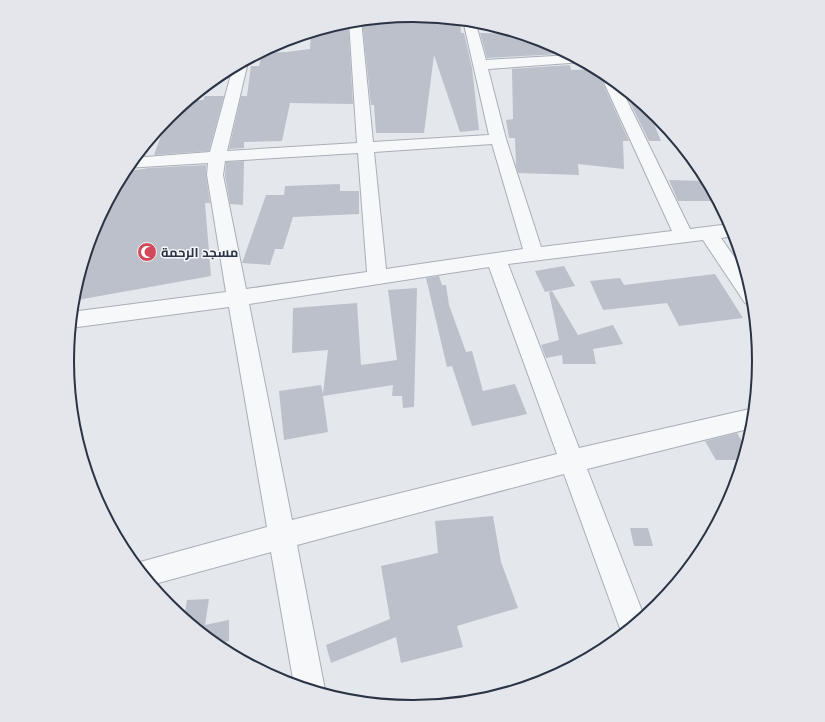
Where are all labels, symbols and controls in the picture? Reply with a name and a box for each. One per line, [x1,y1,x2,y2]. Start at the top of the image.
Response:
mosque icon: مسجد الرحمة [136,241,158,263]
place label: مسجد الرحمة [161,244,238,260]

